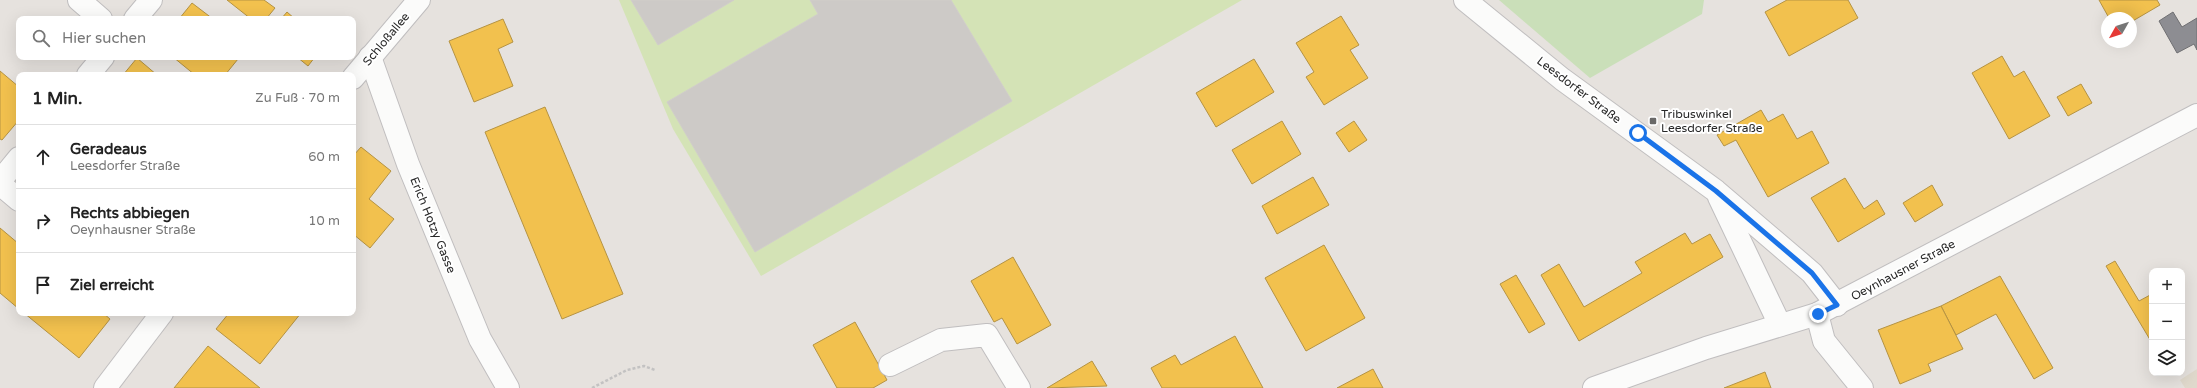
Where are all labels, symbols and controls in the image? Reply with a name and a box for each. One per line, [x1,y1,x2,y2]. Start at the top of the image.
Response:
street label: Schloßallee [360,9,412,68]
north arrow [2101,12,2137,48]
search box [16,16,356,60]
icon: search [30,27,52,49]
text: Hier suchen [62,29,146,47]
street label: Leesdorfer Straße [1534,54,1624,126]
text: 1 Min. [32,88,82,109]
text: Zu Fuß · 70 m [255,90,340,106]
place label: Tribuswinkel Leesdorfer Straße [1661,107,1763,135]
marker: Tribuswinkel Leesdorfer Straße [1648,116,1658,126]
route start [1629,124,1647,142]
text: Geradeaus [70,140,147,158]
icon: ahead [32,146,54,168]
text: 60 m [308,149,340,165]
text: Leesdorfer Straße [70,158,180,174]
street label: Erich Hotzy Gasse [407,175,459,275]
text: Rechts abbiegen [70,204,190,222]
icon: right [32,210,54,232]
text: 10 m [308,213,340,229]
text: Oeynhausner Straße [70,222,196,238]
street label: Oeynhausner Straße [1848,236,1958,303]
map controls [2149,268,2185,376]
button: + [2149,268,2185,304]
icon: arrive [32,274,54,296]
text: Ziel erreicht [70,276,154,294]
button: − [2149,304,2185,340]
route end [1809,305,1827,323]
button: layers [2149,340,2185,376]

